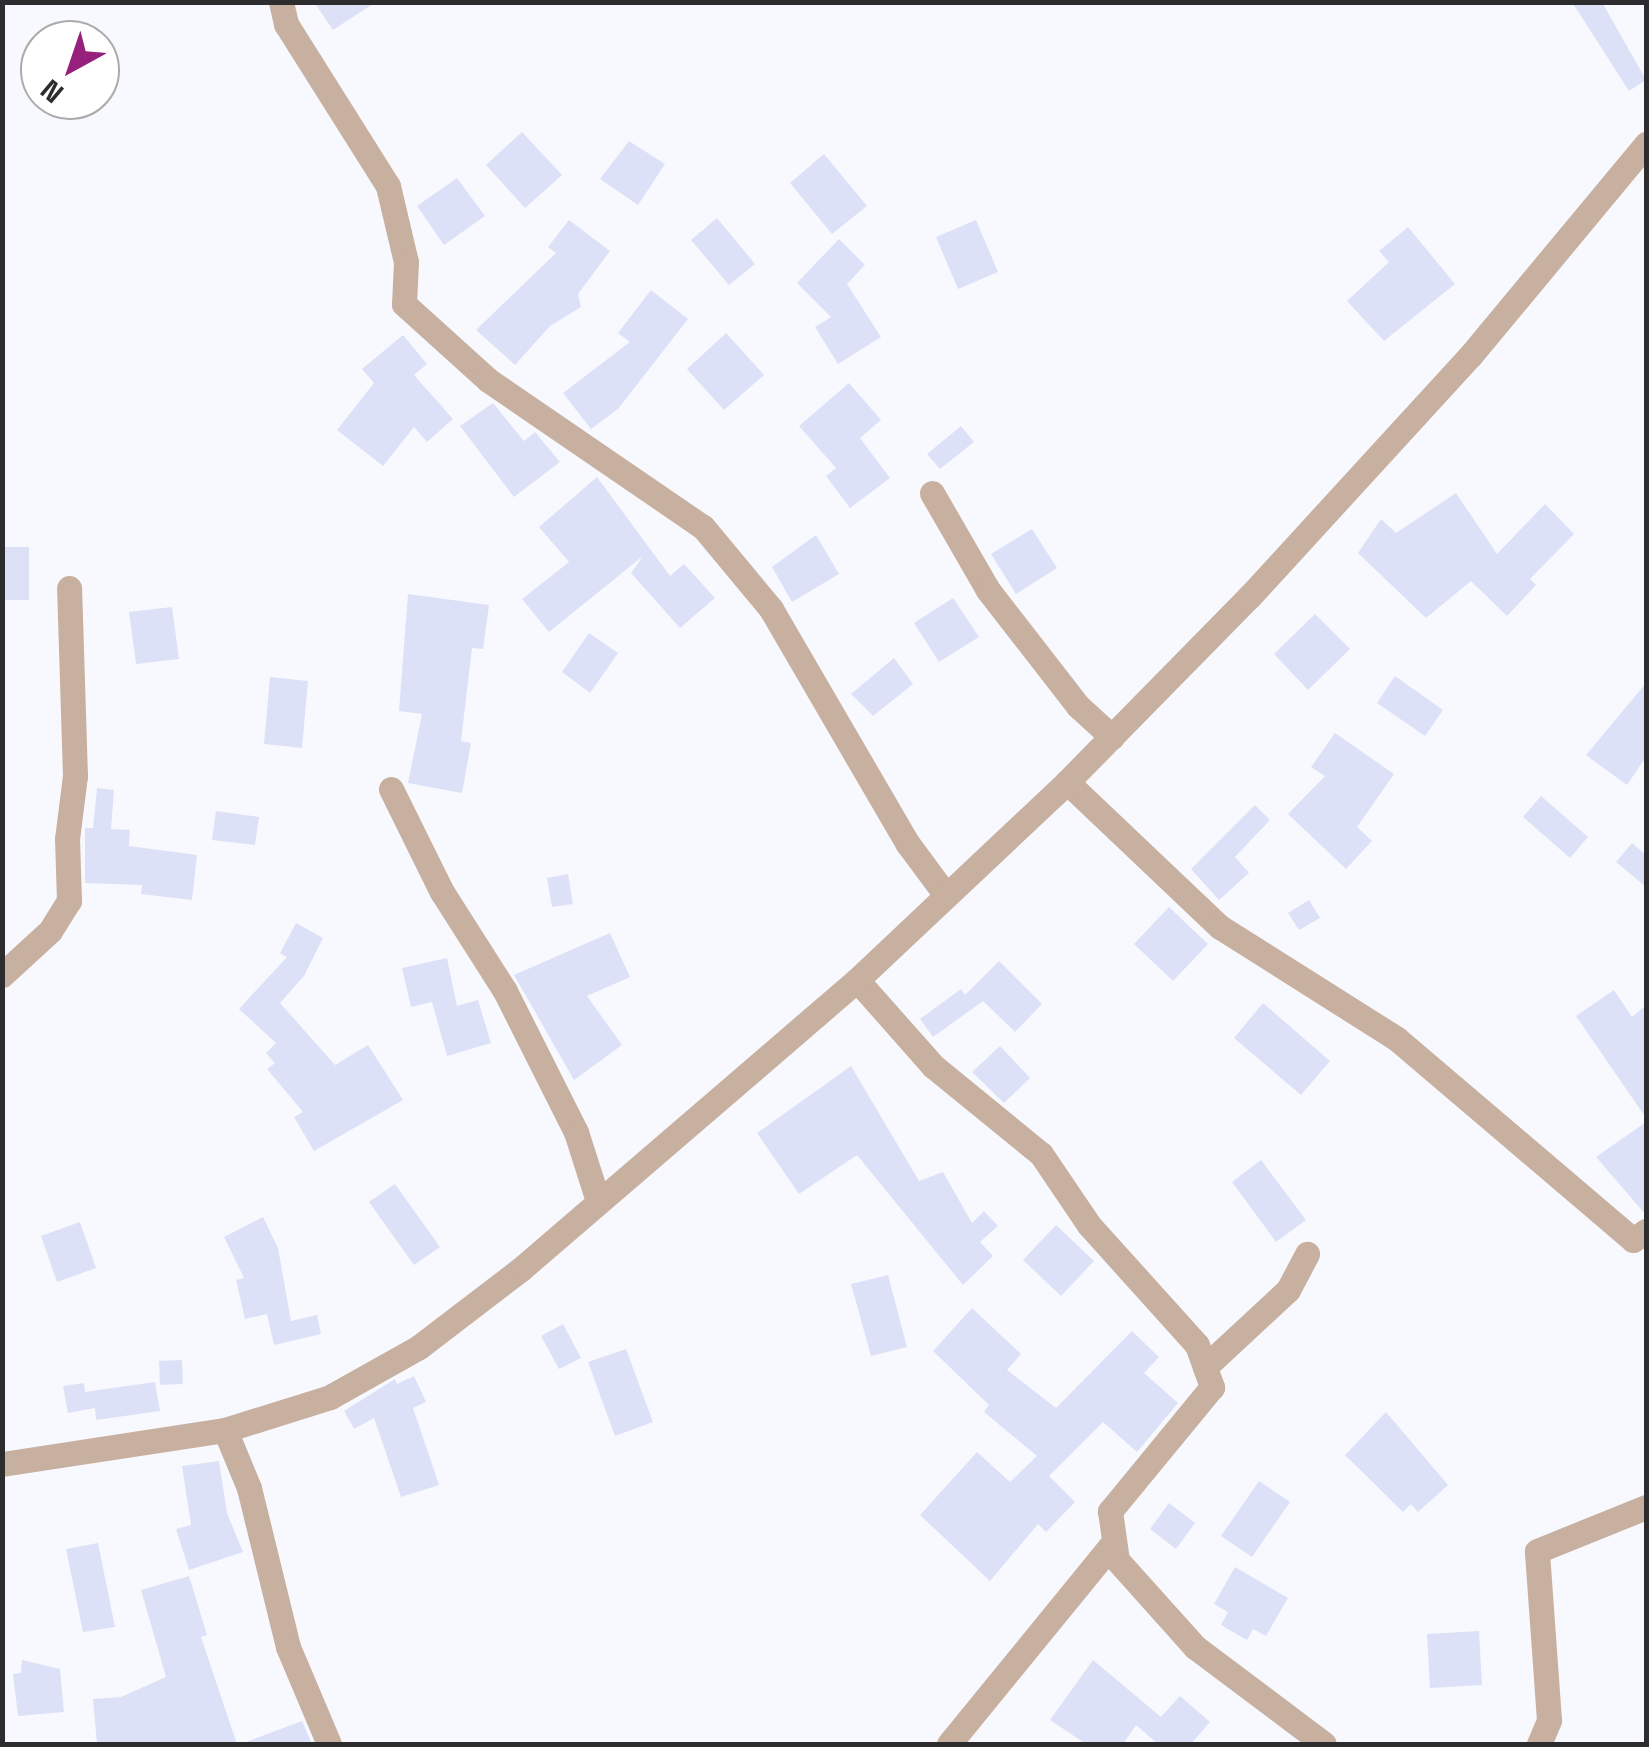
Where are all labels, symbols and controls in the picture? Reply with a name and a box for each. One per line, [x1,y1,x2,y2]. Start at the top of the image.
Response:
north arrow [20,20,120,120]
text: N [33,72,71,111]

